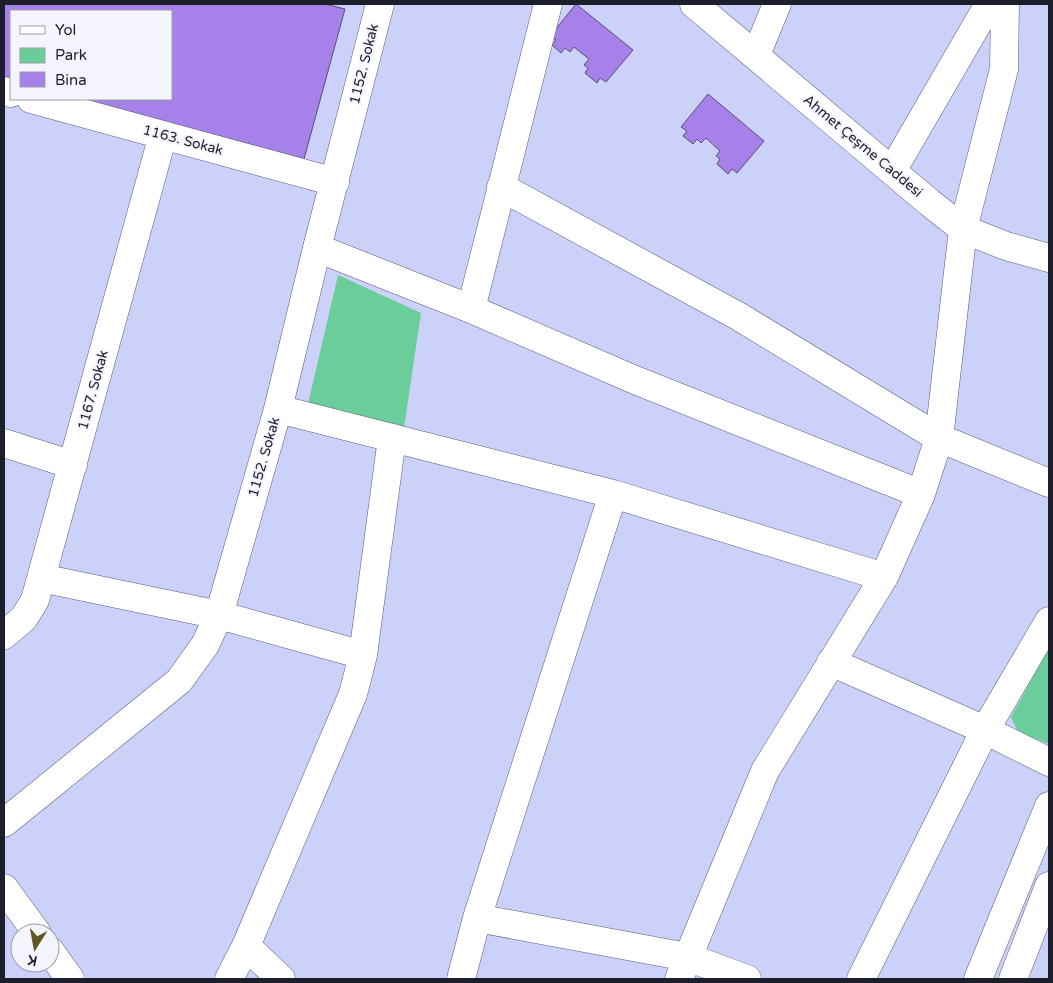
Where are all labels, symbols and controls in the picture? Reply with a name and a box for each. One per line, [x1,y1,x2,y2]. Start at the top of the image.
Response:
legend [10,10,172,100]
text: Yol [55,21,76,39]
street label: 1152. Sokak [346,22,382,106]
text: Park [55,46,87,64]
text: Bina [55,71,87,89]
street label: Ahmet Çeşme Caddesi [800,91,926,201]
street label: 1163. Sokak [141,121,225,159]
street label: 1167. Sokak [74,348,112,432]
street label: 1152. Sokak [244,415,284,499]
north arrow [10,923,60,973]
text: K [26,951,39,970]

